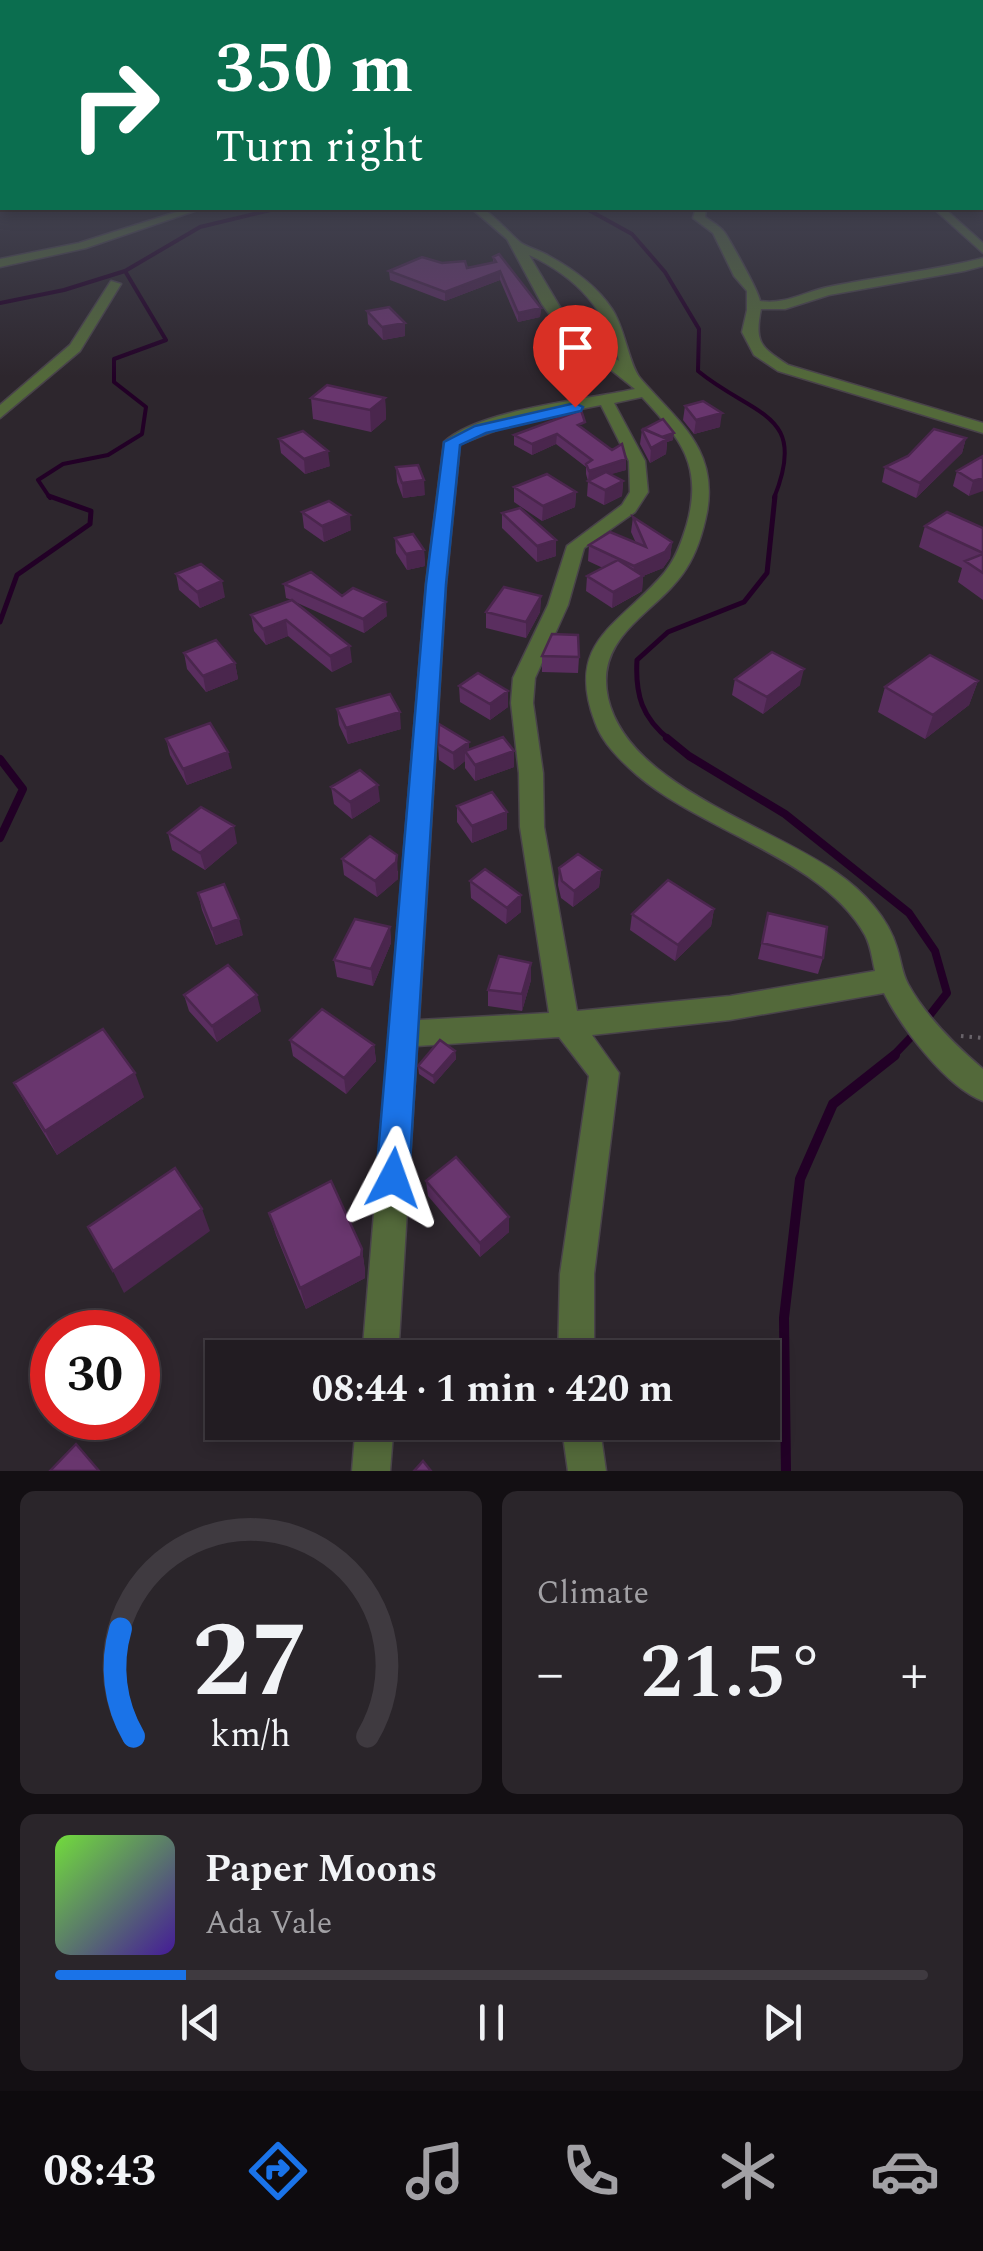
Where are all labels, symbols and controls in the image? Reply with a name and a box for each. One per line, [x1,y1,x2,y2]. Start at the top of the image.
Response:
text: 350 m [215,17,413,123]
icon: right [50,40,180,170]
text: Turn right [215,113,424,182]
pin [533,305,618,408]
icon: arrive [548,320,603,375]
position arrow [341,1126,445,1230]
speed limit sign: 30 [30,1310,160,1440]
text: 08:44 · 1 min · 420 m [312,1361,673,1419]
text: Climate [537,1569,649,1618]
text: 27 [192,1584,309,1742]
text: 21.5° [640,1617,824,1731]
text: − [537,1633,564,1716]
text: + [900,1633,928,1716]
text: km/h [211,1708,291,1763]
text: Paper Moons [205,1841,437,1899]
text: Ada Vale [205,1899,332,1948]
icon: previous [173,1995,228,2050]
icon: pause [464,1995,519,2050]
icon: next [755,1995,810,2050]
icon: directions [243,2136,313,2206]
icon: music [400,2136,470,2206]
icon: phone [556,2136,626,2206]
icon: climate [713,2136,783,2206]
icon: car [870,2136,940,2206]
text: 08:43 [43,2137,156,2206]

